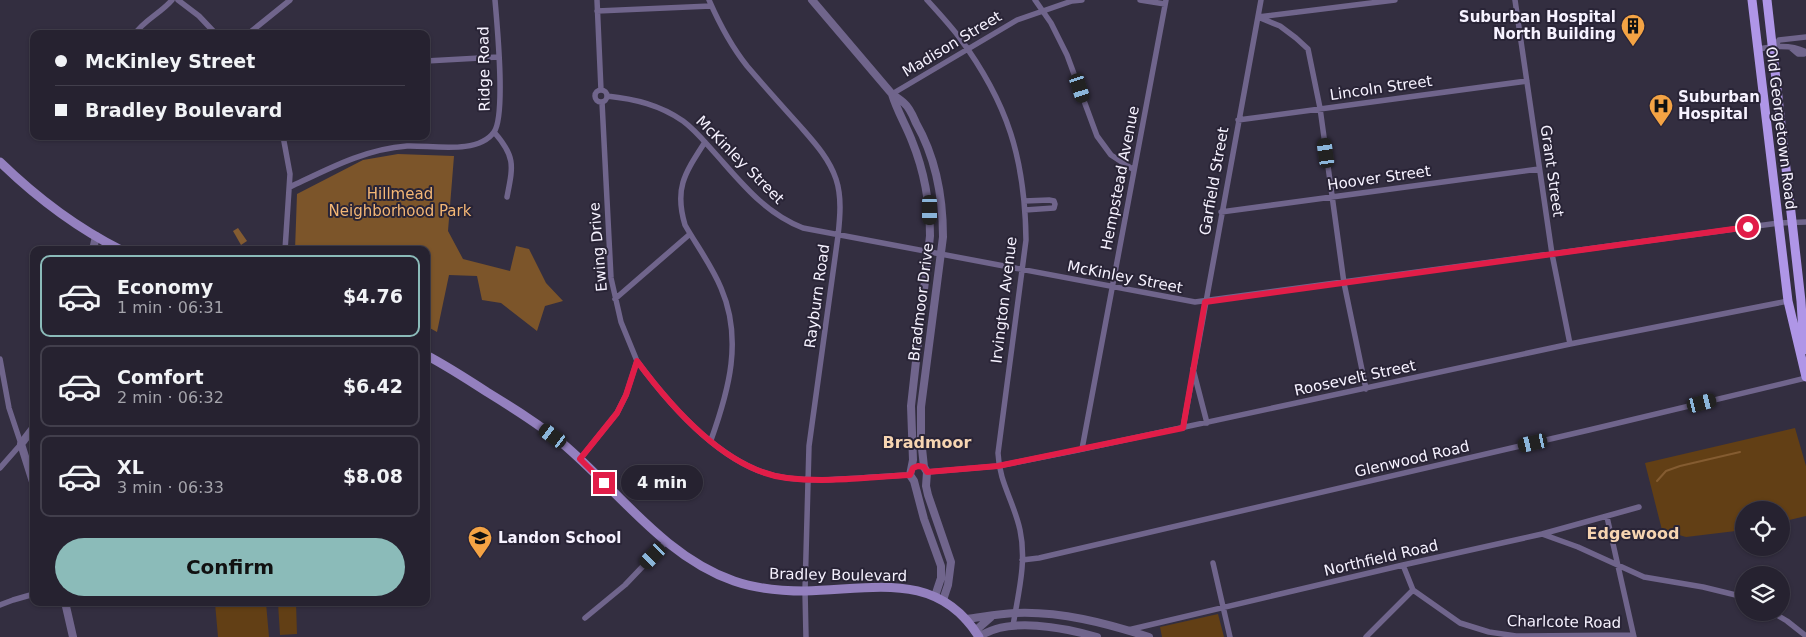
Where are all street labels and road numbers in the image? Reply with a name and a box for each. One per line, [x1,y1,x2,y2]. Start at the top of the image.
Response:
street label: Madison Street [899,7,1005,81]
street label: Ridge Road [474,26,494,112]
street label: Old Georgetown Road [1762,45,1800,211]
street label: Lincoln Street [1329,72,1434,104]
street label: Hempstead Avenue [1097,104,1143,252]
street label: McKinley Street [692,112,788,208]
street label: Grant Street [1537,124,1567,218]
street label: Garfield Street [1196,125,1232,237]
street label: Hoover Street [1326,162,1432,194]
street label: Ewing Drive [585,202,611,292]
street label: Irvington Avenue [987,236,1021,364]
street label: Bradmoor Drive [905,242,937,362]
street label: Rayburn Road [801,243,833,349]
street label: McKinley Street [1066,257,1184,297]
street label: Roosevelt Street [1293,356,1417,400]
street label: Glenwood Road [1353,437,1471,481]
street label: Northfield Road [1322,536,1440,580]
street label: Bradley Boulevard [769,565,907,585]
street label: Charlcote Road [1507,612,1621,632]

